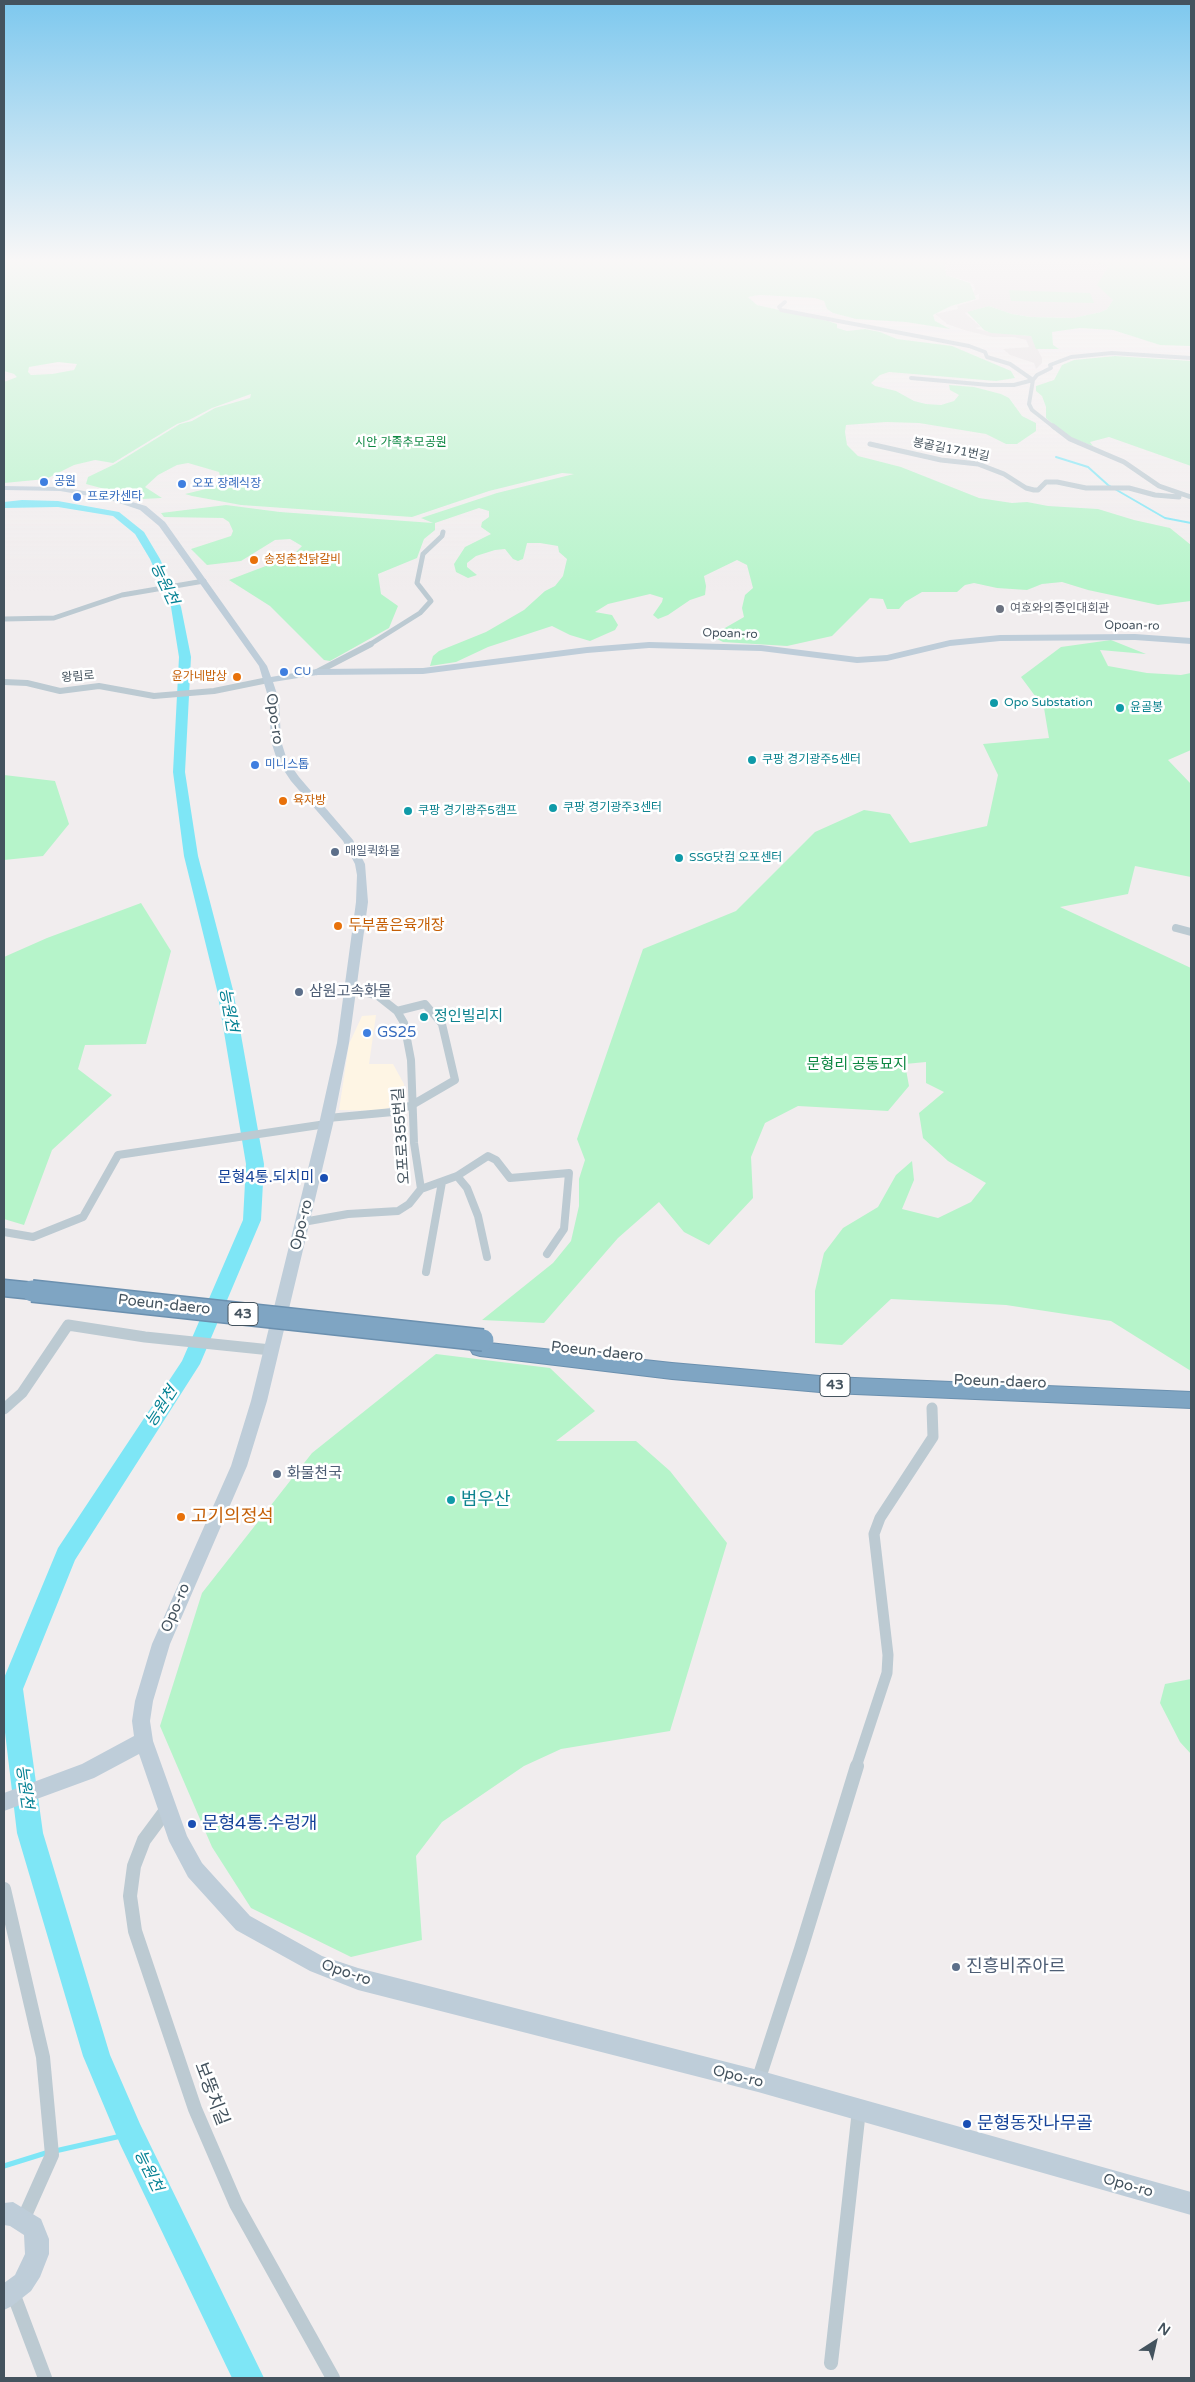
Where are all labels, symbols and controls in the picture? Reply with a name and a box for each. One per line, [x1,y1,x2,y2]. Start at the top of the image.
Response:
park label: 시안 가족추모공원 [355,436,447,450]
street label: 봉골길171번길 [911,436,991,464]
place label: 공원 [54,475,76,489]
marker: 공원 [38,476,50,488]
place label: 오포 장례식장 [192,477,261,491]
marker: 오포 장례식장 [176,478,188,490]
place label: 프로카센타 [87,490,142,504]
marker: 프로카센타 [71,491,83,503]
place label: 송정춘천닭갈비 [264,553,341,567]
marker: 송정춘천닭갈비 [248,554,260,566]
water label: 능원천 [146,560,182,608]
place label: 여호와의증인대회관 [1010,602,1109,616]
marker: 여호와의증인대회관 [994,603,1006,615]
street label: Opoan-ro [1104,618,1160,634]
street label: Opoan-ro [702,626,758,642]
place label: CU [294,665,311,679]
marker: CU [278,666,290,678]
street label: 왕림로 [61,668,95,686]
place label: 윤가네밥상 [172,670,227,684]
marker: 윤가네밥상 [231,671,243,683]
street label: Opo-ro [262,692,286,746]
place label: Opo Substation [1004,696,1093,710]
marker: Opo Substation [988,697,1000,709]
place label: 윤골봉 [1130,701,1163,715]
marker: 윤골봉 [1114,702,1126,714]
place label: 쿠팡 경기광주5센터 [762,753,861,767]
marker: 쿠팡 경기광주5센터 [746,754,758,766]
place label: 미니스톱 [265,758,309,772]
marker: 미니스톱 [249,759,261,771]
place label: 육자방 [293,794,326,808]
marker: 육자방 [277,795,289,807]
place label: 쿠팡 경기광주3센터 [563,801,662,815]
marker: 쿠팡 경기광주3센터 [547,802,559,814]
place label: 쿠팡 경기광주5캠프 [418,804,517,818]
marker: 쿠팡 경기광주5캠프 [402,805,414,817]
place label: 매일퀵화물 [345,845,400,859]
marker: 매일퀵화물 [329,846,341,858]
place label: SSG닷컴 오포센터 [689,851,782,865]
marker: SSG닷컴 오포센터 [673,852,685,864]
place label: 두부품은육개장 [348,917,445,935]
marker: 두부품은육개장 [332,920,344,932]
place label: 삼원고속화물 [309,983,392,1001]
marker: 삼원고속화물 [293,986,305,998]
water label: 능원천 [215,987,241,1033]
place label: 정인빌리지 [434,1008,503,1026]
marker: 정인빌리지 [418,1011,430,1023]
place label: GS25 [377,1024,416,1042]
marker: GS25 [361,1027,373,1039]
park label: 문형리 공동묘지 [807,1056,907,1074]
street label: 오포로355번길 [390,1087,414,1185]
place label: 문형4통.되치미 [218,1169,314,1187]
marker: 문형4통.되치미 [318,1172,330,1184]
street label: Opo-ro [287,1198,317,1252]
street label: Poeun-daero [117,1291,211,1319]
road number: 43 [228,1302,258,1326]
street label: Poeun-daero [550,1338,644,1366]
street label: Poeun-daero [953,1371,1047,1393]
road number: 43 [820,1374,850,1396]
water label: 능원천 [142,1383,182,1431]
place label: 화물천국 [287,1465,342,1483]
marker: 화물천국 [271,1468,283,1480]
place label: 범우산 [461,1489,511,1511]
marker: 범우산 [445,1494,457,1506]
place label: 고기의정석 [191,1506,274,1528]
marker: 고기의정석 [175,1511,187,1523]
street label: Opo-ro [158,1581,194,1635]
water label: 능원천 [11,1764,37,1810]
place label: 문형4통.수렁개 [202,1813,317,1835]
marker: 문형4통.수렁개 [186,1818,198,1830]
street label: Opo-ro [319,1956,373,1990]
place label: 진흥비쥬아르 [966,1956,1065,1978]
marker: 진흥비쥬아르 [950,1961,962,1973]
street label: 보뚱치길 [189,2059,233,2129]
street label: Opo-ro [711,2062,765,2092]
place label: 문형동잣나무골 [977,2113,1093,2135]
marker: 문형동잣나무골 [961,2118,973,2130]
water label: 능원천 [130,2147,166,2195]
street label: Opo-ro [1101,2170,1155,2202]
north arrow [1130,2317,1180,2367]
text: N [1154,2319,1173,2339]

